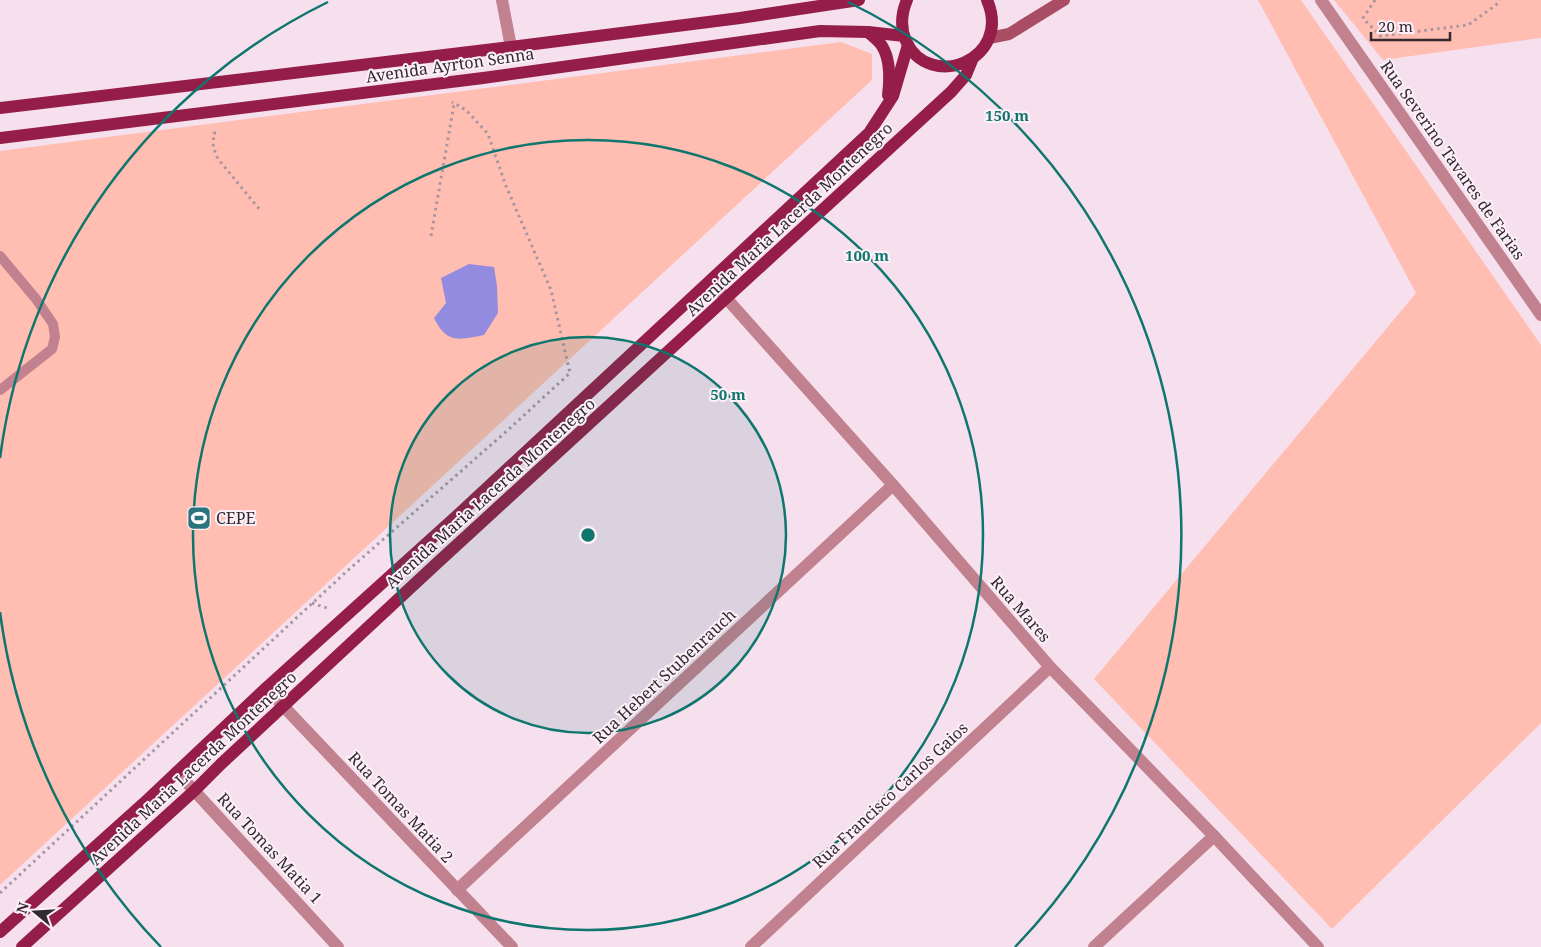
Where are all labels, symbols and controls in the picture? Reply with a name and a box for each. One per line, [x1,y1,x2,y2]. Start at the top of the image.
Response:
scale bar [1371,10,1450,42]
text: 20 m [1378,16,1413,36]
street label: Avenida Ayrton Senna [364,42,536,88]
street label: Rua Severino Tavares de Farias [1376,56,1530,264]
text: 150 m [985,105,1029,125]
street label: Avenida Maria Lacerda Montenegro [681,117,897,321]
text: 100 m [845,245,889,265]
text: 50 m [710,384,746,404]
street label: Avenida Maria Lacerda Montenegro [380,393,600,593]
sports icon: CEPE [186,505,212,531]
place label: CEPE [216,507,255,529]
centre of rings [579,526,597,544]
street label: Rua Mares [986,571,1056,647]
street label: Rua Hebert Stubenrauch [588,604,740,748]
street label: Avenida Maria Lacerda Montenegro [85,666,301,870]
street label: Rua Francisco Carlos Gaios [807,717,973,873]
street label: Rua Tomas Matia 2 [344,747,458,867]
street label: Rua Tomas Matia 1 [213,788,327,908]
north arrow [10,887,60,937]
text: N [11,900,33,916]

